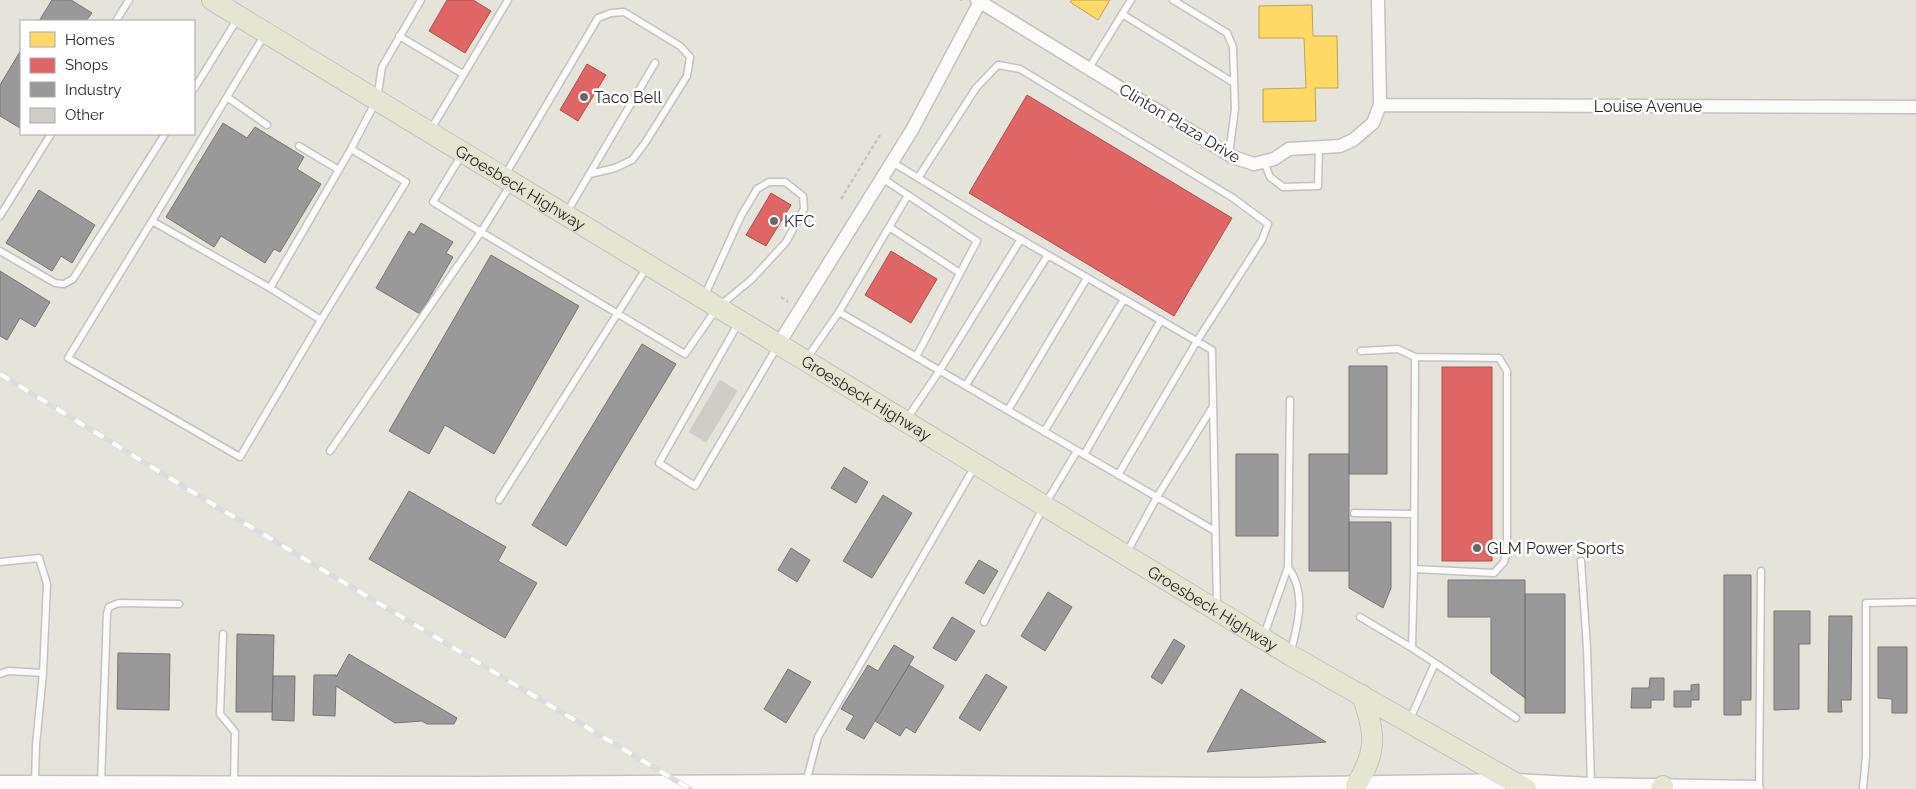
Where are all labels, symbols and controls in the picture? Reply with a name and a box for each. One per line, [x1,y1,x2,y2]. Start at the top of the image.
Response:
legend [20,20,195,135]
text: Homes [65,31,115,49]
text: Shops [65,56,108,74]
street label: Clinton Plaza Drive [1116,80,1244,167]
text: Industry [65,81,121,99]
place label: Taco Bell [594,88,663,107]
marker: Taco Bell [578,91,590,103]
street label: Louise Avenue [1594,97,1702,116]
text: Other [65,106,105,124]
street label: Groesbeck Highway [452,141,589,235]
place label: KFC [784,212,814,231]
marker: KFC [768,215,780,227]
street label: Groesbeck Highway [798,352,935,445]
place label: GLM Power Sports [1487,539,1624,558]
marker: GLM Power Sports [1471,542,1483,554]
street label: Groesbeck Highway [1144,562,1281,655]

